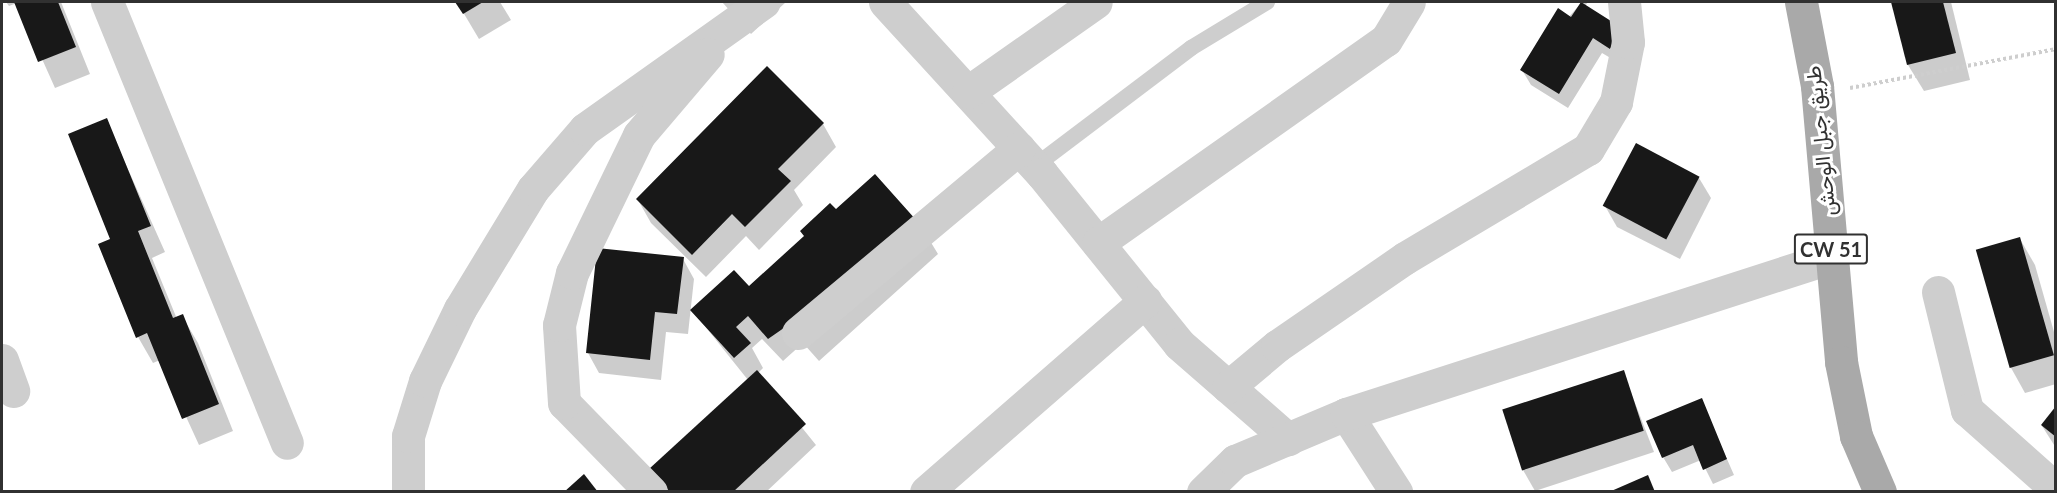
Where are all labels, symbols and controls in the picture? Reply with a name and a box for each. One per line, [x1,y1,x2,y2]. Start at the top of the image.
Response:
street label: طريق جبل الوحش [1800,65,1840,217]
road number: CW 51 [1794,232,1868,266]

